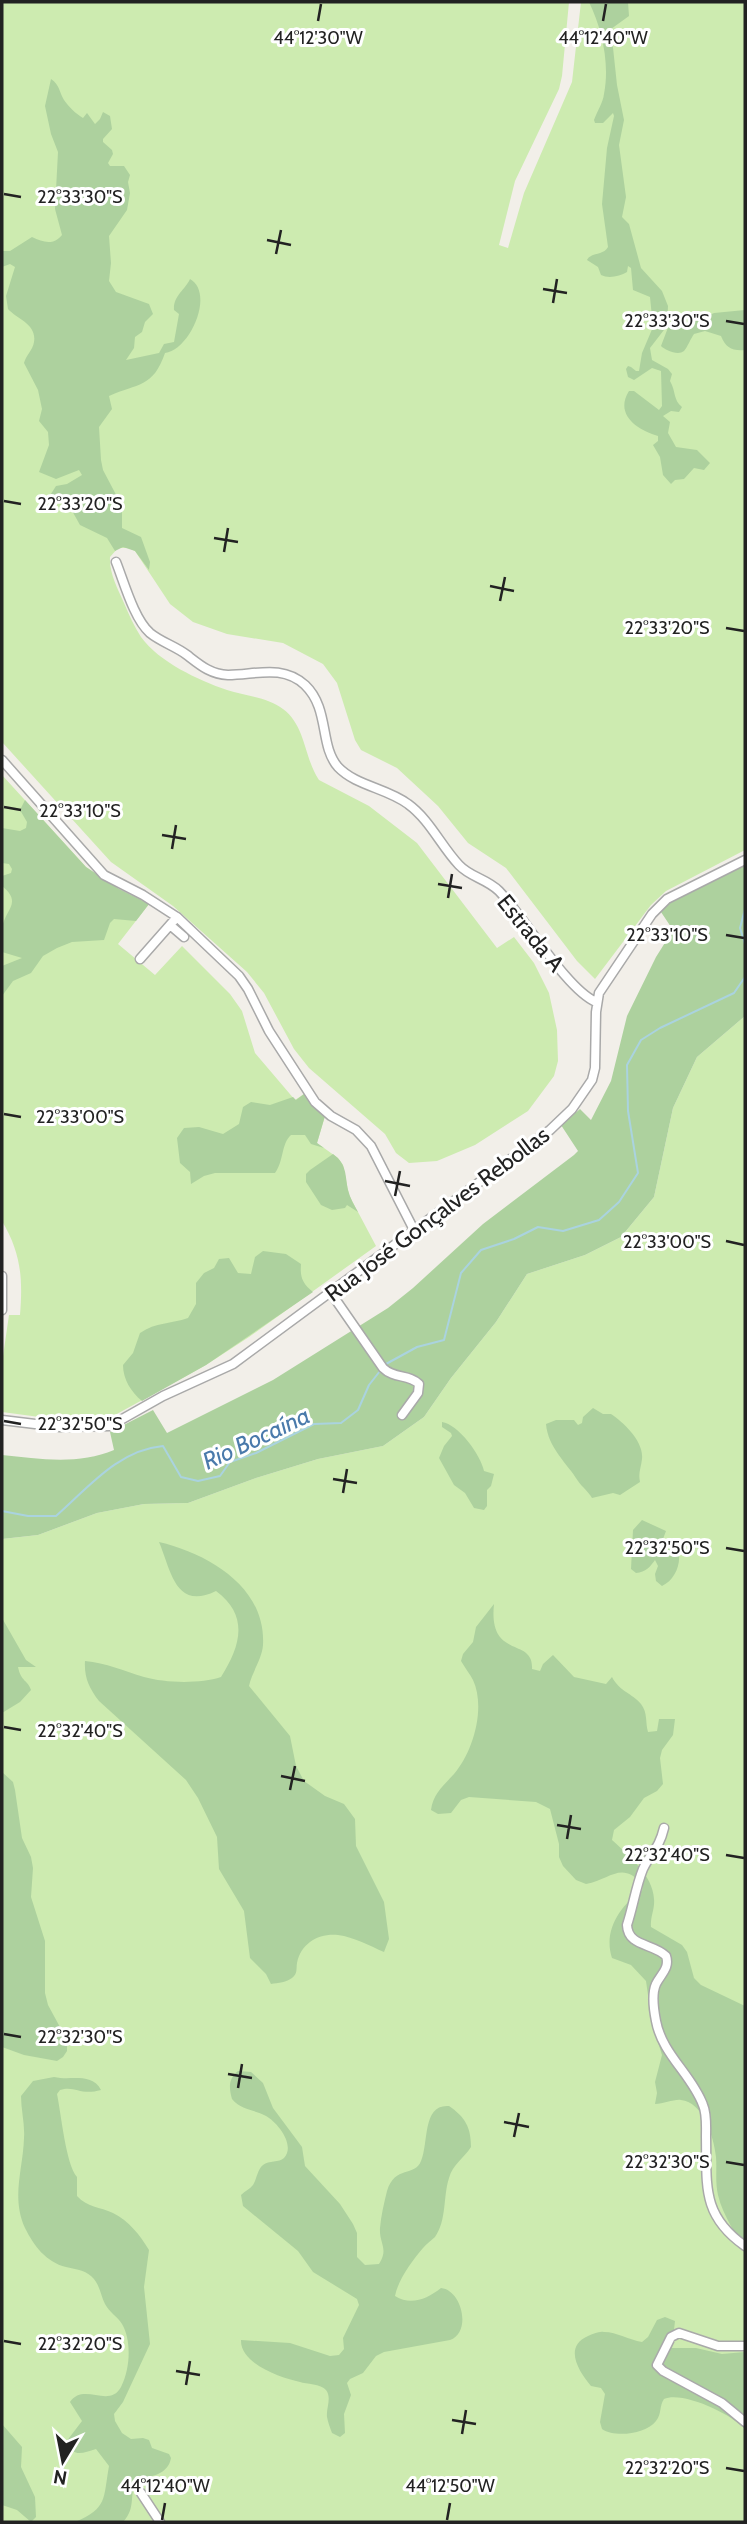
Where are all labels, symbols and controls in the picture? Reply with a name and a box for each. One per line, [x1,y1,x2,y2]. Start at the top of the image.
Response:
text: 44°12'30"W [273,27,363,49]
text: 44°12'40"W [558,27,648,49]
text: 22°33'30"S [37,186,123,208]
text: 22°33'30"S [624,310,710,332]
text: 22°33'20"S [38,493,122,515]
text: 22°33'20"S [625,617,709,639]
text: 22°33'10"S [39,800,121,822]
street label: Estrada A [491,889,571,977]
text: 22°33'10"S [626,924,708,946]
text: 22°33'00"S [36,1106,124,1128]
street label: Rua José Gonçalves Rebollas [319,1120,555,1308]
text: 22°33'00"S [623,1231,711,1253]
water label: Rio Bocaína [198,1401,314,1475]
text: 22°32'50"S [38,1413,122,1435]
text: 22°32'50"S [625,1537,709,1559]
text: 22°32'40"S [37,1720,123,1742]
text: 22°32'40"S [624,1844,710,1866]
text: 22°32'30"S [38,2026,122,2048]
text: 22°32'30"S [625,2151,709,2173]
text: 22°32'20"S [38,2333,122,2355]
north arrow [28,2426,98,2496]
text: 22°32'20"S [625,2457,709,2479]
text: N [52,2465,69,2490]
text: 44°12'40"W [120,2475,210,2497]
text: 44°12'50"W [405,2475,495,2497]

